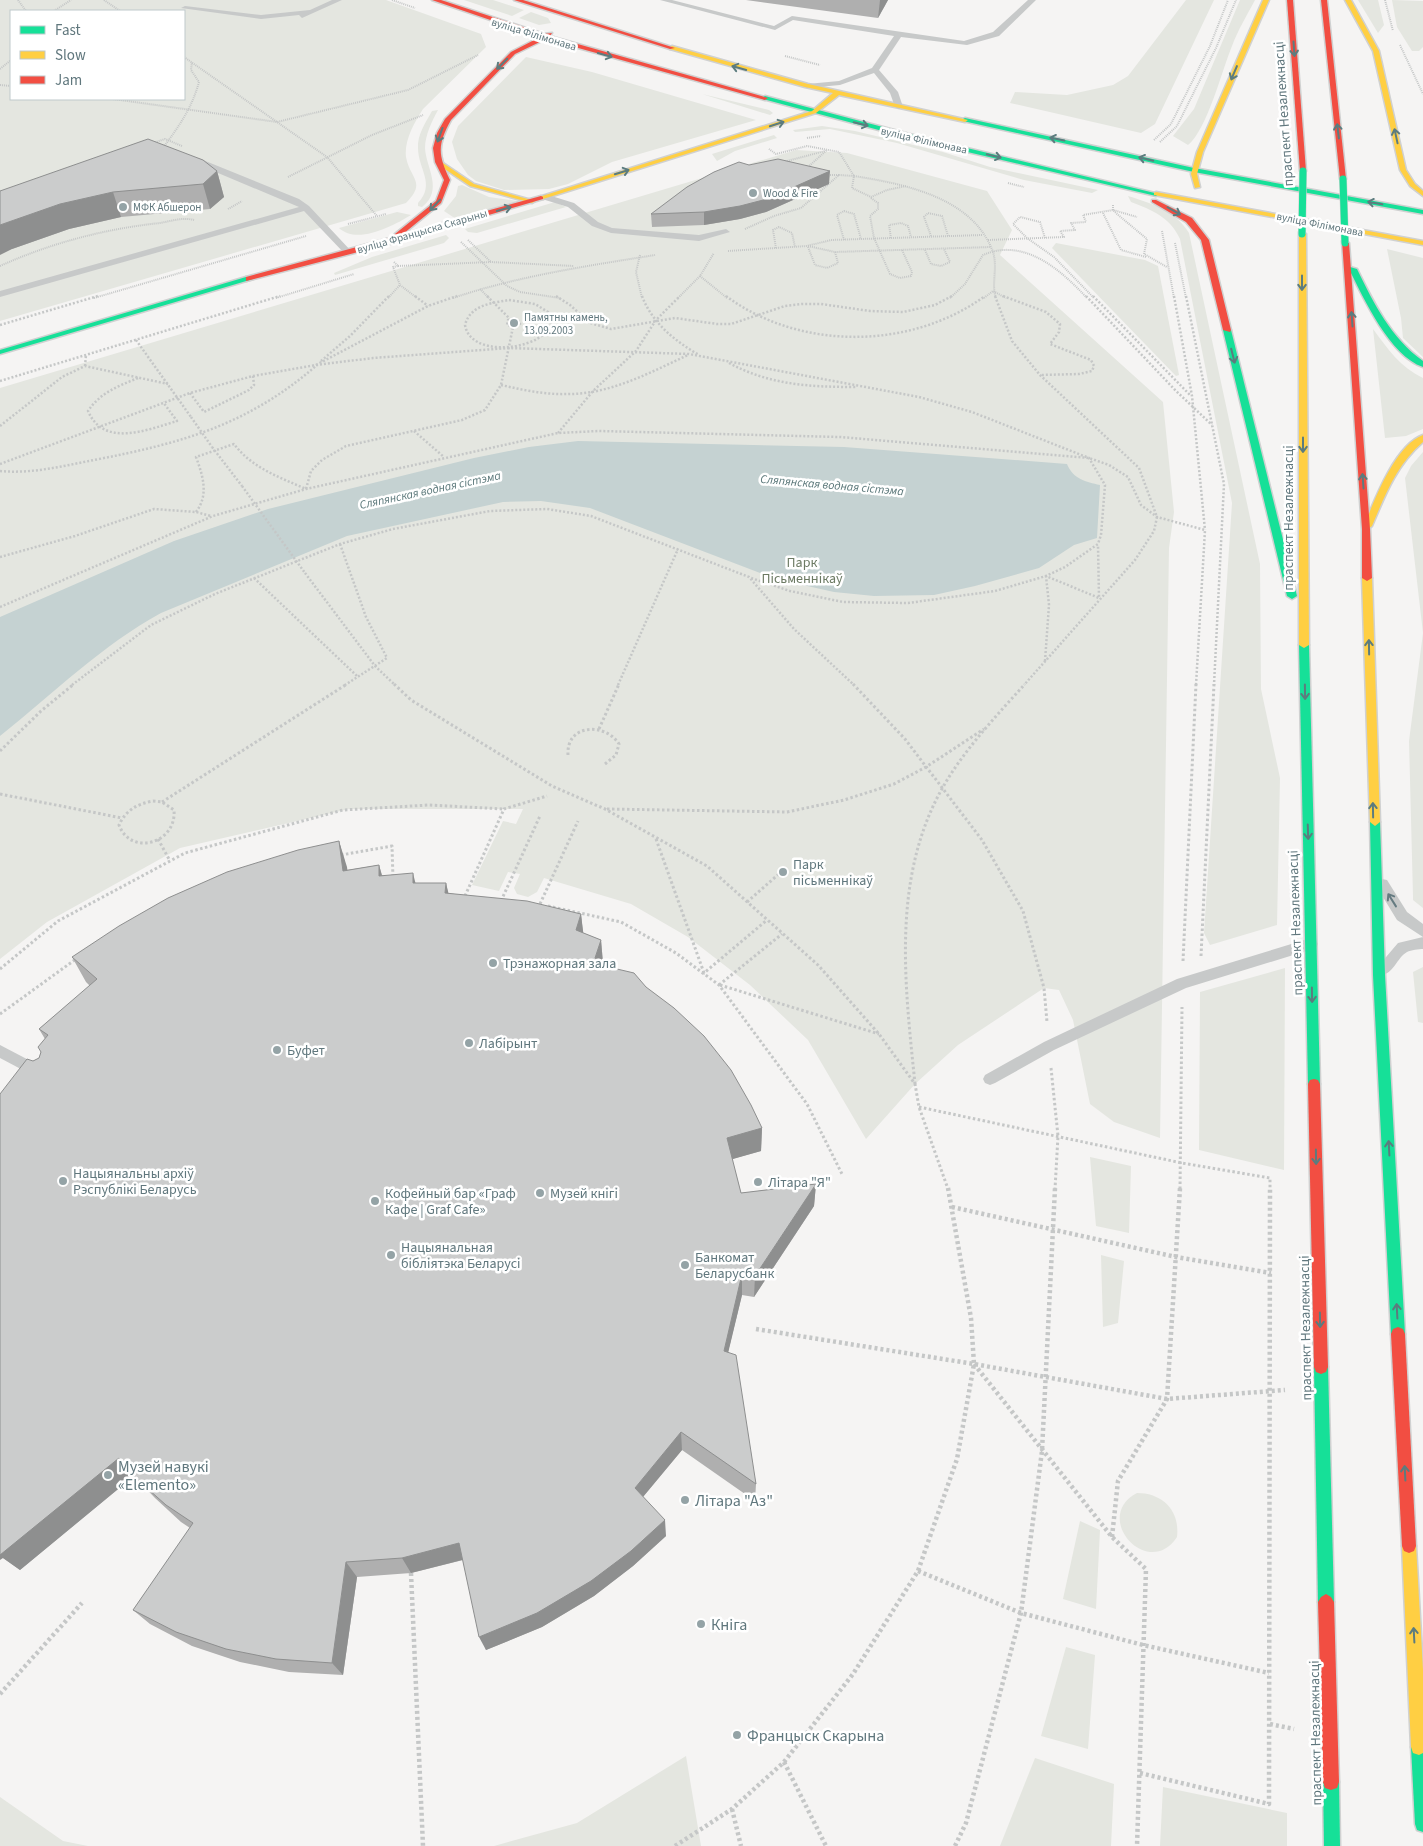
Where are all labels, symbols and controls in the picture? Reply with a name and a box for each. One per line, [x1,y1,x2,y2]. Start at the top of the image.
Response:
legend [10,10,185,100]
street label: вуліца Філімонава [490,14,578,55]
text: Fast [55,20,81,41]
one-way arrow [1289,40,1299,56]
street label: праспект Незалежнасці [1269,41,1299,187]
text: Slow [55,45,86,66]
one-way arrow [597,51,613,61]
one-way arrow [496,58,508,71]
one-way arrow [731,62,747,72]
one-way arrow [1229,65,1239,80]
text: Jam [55,70,82,91]
one-way arrow [769,119,785,129]
one-way arrow [852,120,868,129]
street label: вуліца Філімонава [879,123,969,158]
one-way arrow [1333,123,1343,139]
one-way arrow [435,126,444,142]
one-way arrow [1391,128,1400,144]
one-way arrow [1050,134,1066,143]
one-way arrow [986,152,1002,161]
one-way arrow [1139,154,1155,163]
one-way arrow [614,167,630,177]
place label: Wood & Fire [763,186,819,201]
marker: Wood & Fire [747,187,759,199]
one-way arrow [1367,198,1383,208]
one-way arrow [429,199,441,212]
place label: МФК Абшерон [133,200,202,215]
marker: МФК Абшерон [117,201,129,213]
one-way arrow [496,203,512,213]
street label: вуліца Францыска Скарыны [355,206,489,257]
one-way arrow [1166,206,1181,216]
street label: вуліца Філімонава [1275,209,1365,240]
one-way arrow [1297,274,1307,290]
place label: Памятны камень, 13.09.2003 [524,310,608,338]
one-way arrow [1347,311,1356,327]
marker: Памятны камень, 13.09.2003 [508,317,520,329]
one-way arrow [1229,347,1238,363]
one-way arrow [1298,436,1308,453]
street label: праспект Незалежнасці [1279,445,1299,591]
water label: Сляпянская водная сістэма [358,467,503,514]
water label: Сляпянская водная сістэма [759,471,905,500]
one-way arrow [1358,473,1367,489]
park label: Парк Пісьменнікаў [761,553,843,589]
one-way arrow [1364,640,1374,656]
one-way arrow [1300,683,1309,699]
one-way arrow [1369,802,1378,818]
one-way arrow [1303,824,1313,840]
street label: праспект Незалежнасці [1283,850,1309,996]
place label: Парк пісьменнікаў [793,855,873,891]
marker: Парк пісьменнікаў [777,866,789,878]
one-way arrow [1386,894,1396,908]
place label: Трэнажорная зала [503,954,616,974]
marker: Трэнажорная зала [487,957,499,969]
one-way arrow [1307,986,1317,1003]
place label: Лабірынт [479,1034,538,1054]
marker: Лабірынт [463,1037,475,1049]
place label: Буфет [287,1041,325,1061]
marker: Буфет [271,1044,283,1056]
one-way arrow [1384,1141,1393,1157]
one-way arrow [1311,1148,1321,1165]
place label: Нацыянальны архіў Рэспублікі Беларусь [73,1164,197,1200]
place label: Літара "Я" [768,1173,831,1193]
marker: Нацыянальны архіў Рэспублікі Беларусь [57,1175,69,1187]
marker: Літара "Я" [752,1176,764,1188]
place label: Кофейный бар «Граф Кафе | Graf Cafe» [385,1184,516,1220]
place label: Музей кнігі [550,1184,618,1204]
marker: Музей кнігі [534,1187,546,1199]
marker: Кофейный бар «Граф Кафе | Graf Cafe» [369,1195,381,1207]
place label: Нацыянальная бібліятэка Беларусі [401,1238,521,1274]
place label: Банкомат Беларусбанк [695,1248,774,1284]
marker: Нацыянальная бібліятэка Беларусі [385,1249,397,1261]
street label: праспект Незалежнасці [1295,1255,1317,1401]
marker: Банкомат Беларусбанк [679,1259,691,1271]
one-way arrow [1393,1303,1402,1319]
one-way arrow [1315,1311,1325,1327]
place label: Музей навукі «Elemento» [118,1456,209,1496]
one-way arrow [1401,1465,1410,1481]
marker: Музей навукі «Elemento» [102,1469,114,1481]
place label: Літара "Аз" [695,1490,773,1512]
marker: Літара "Аз" [679,1494,691,1506]
place label: Кніга [711,1614,747,1636]
marker: Кніга [695,1618,707,1630]
one-way arrow [1409,1628,1418,1644]
street label: праспект Незалежнасці [1305,1660,1327,1806]
place label: Францыск Скарына [747,1725,884,1747]
marker: Францыск Скарына [731,1729,743,1741]

